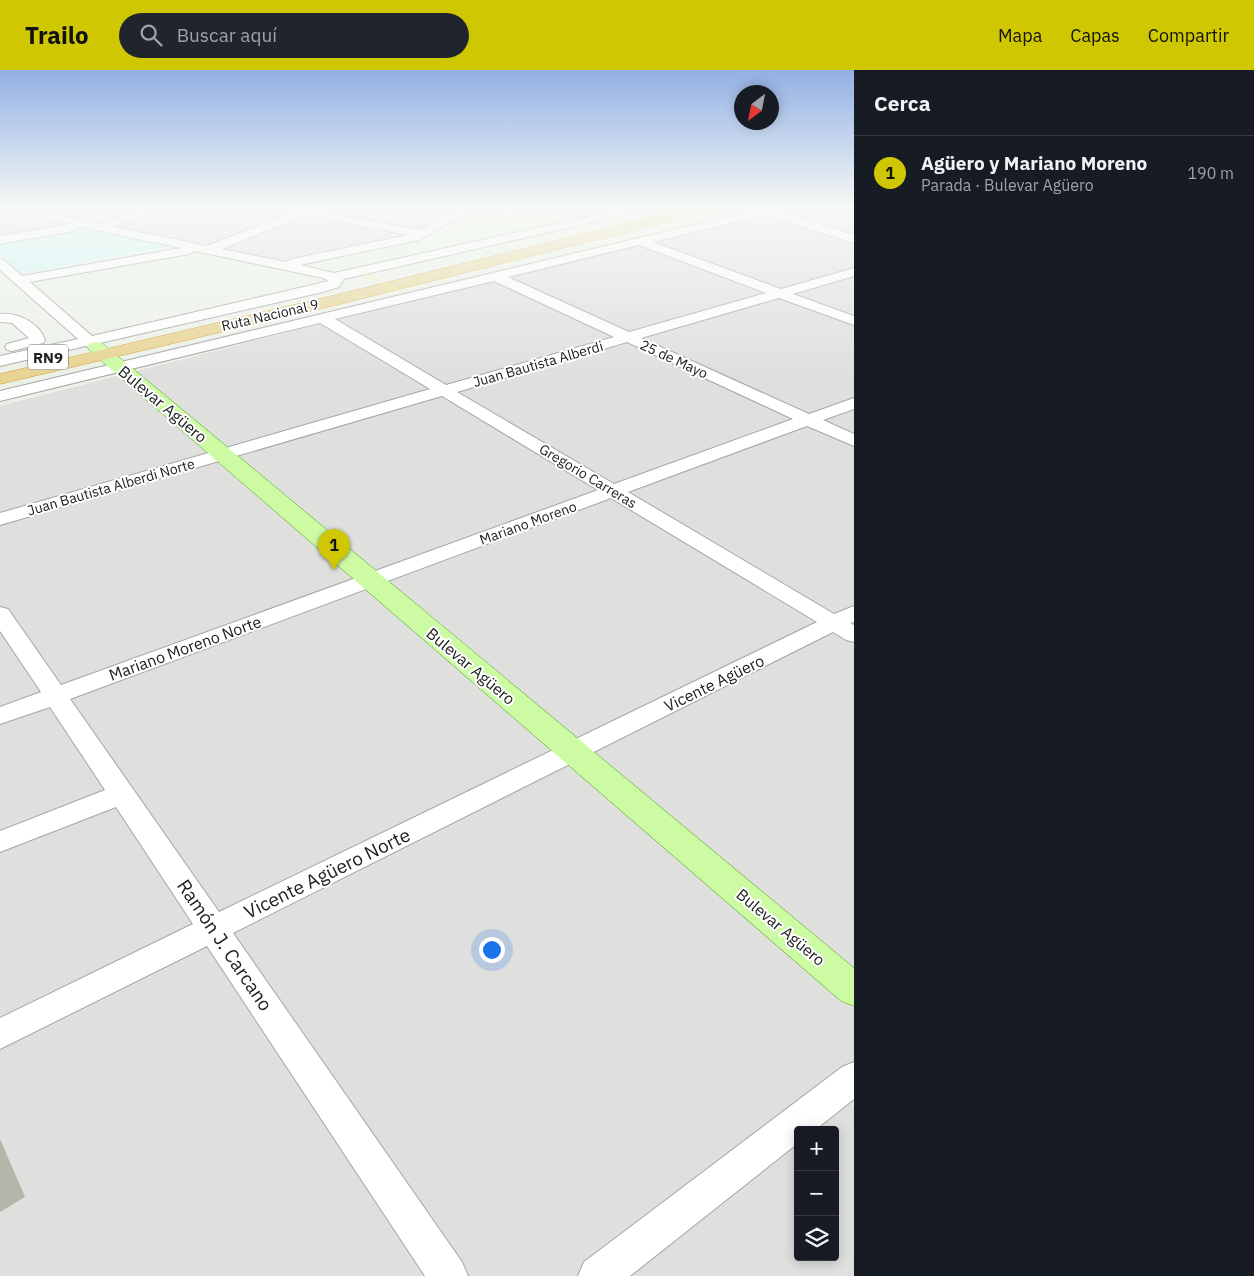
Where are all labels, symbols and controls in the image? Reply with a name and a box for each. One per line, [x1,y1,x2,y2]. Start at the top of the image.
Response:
search box [119,13,469,58]
text: Trailo [25,19,89,51]
icon: search [137,21,165,49]
text: Buscar aquí [177,23,277,47]
text: Mapa [998,24,1042,47]
text: Capas [1070,24,1120,47]
text: Compartir [1148,24,1229,47]
north arrow [734,85,779,130]
text: Cerca [874,89,931,117]
text: Agüero y Mariano Moreno [921,151,1147,175]
text: 1 [885,163,895,183]
text: 190 m [1187,163,1234,183]
text: Parada · Bulevar Agüero [921,175,1094,195]
street label: Ruta Nacional 9 [220,295,320,335]
street label: 25 de Mayo [637,335,711,383]
street label: Juan Bautista Alberdi [471,337,605,391]
road number: RN9 [28,344,68,370]
street label: Bulevar Agüero [115,361,211,447]
street label: Gregorio Carreras [536,440,640,512]
street label: Juan Bautista Alberdi Norte [25,454,197,520]
street label: Mariano Moreno [477,497,579,549]
pin: 1 [318,529,350,570]
street label: Mariano Moreno Norte [106,611,264,685]
street label: Bulevar Agüero [423,623,519,709]
street label: Vicente Agüero [661,650,767,716]
street label: Vicente Agüero Norte [240,822,414,924]
street label: Ramón J. Carcano [172,875,278,1015]
street label: Bulevar Agüero [733,884,829,970]
your location [479,937,505,963]
map controls [794,1126,839,1261]
button: + [794,1126,839,1171]
button: − [794,1171,839,1216]
button: layers [794,1216,839,1261]

